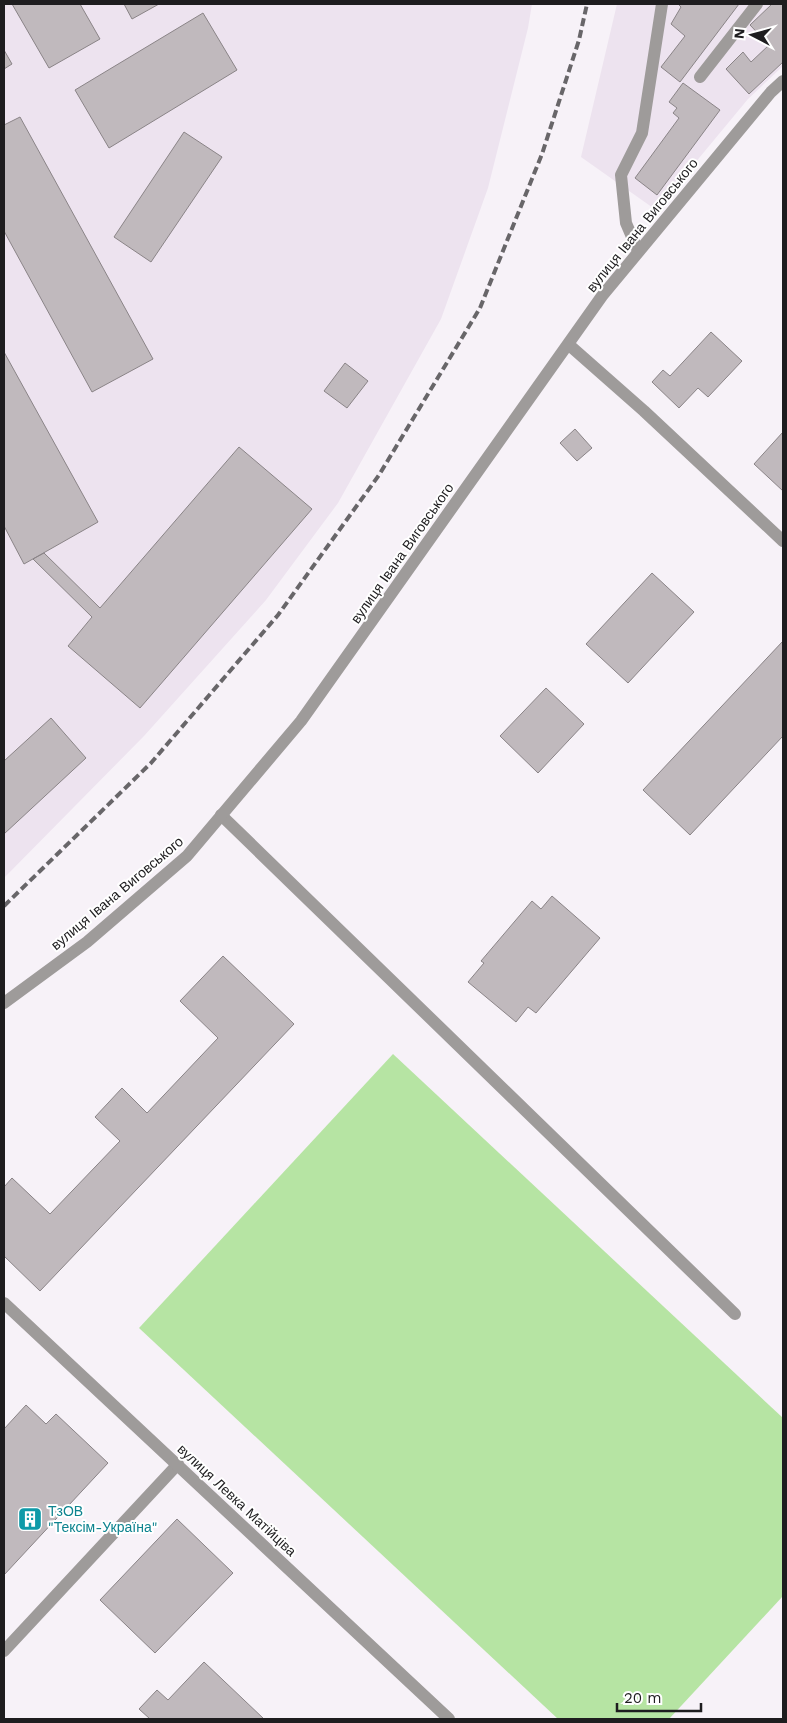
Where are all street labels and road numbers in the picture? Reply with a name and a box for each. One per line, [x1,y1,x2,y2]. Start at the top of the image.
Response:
street label: вулиця Івана Виговського [583,155,701,295]
street label: вулиця Івана Виговського [347,480,457,626]
street label: вулиця Івана Виговського [48,833,186,953]
street label: вулиця Левка Матійціва [174,1441,300,1559]

